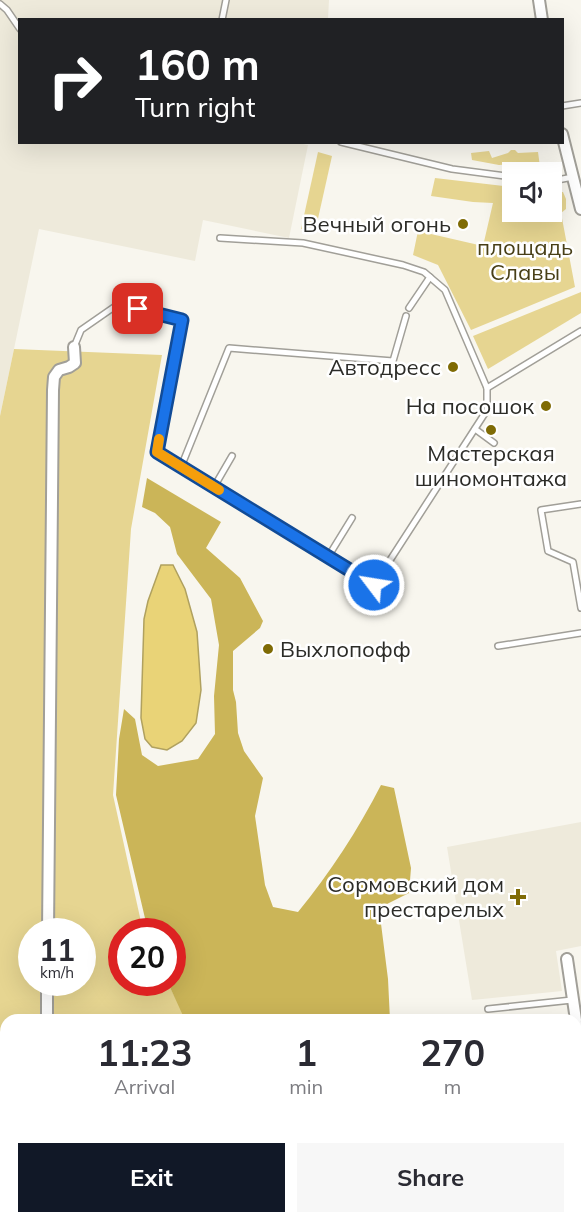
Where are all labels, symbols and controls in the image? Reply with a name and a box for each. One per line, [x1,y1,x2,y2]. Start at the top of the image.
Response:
text: 160 m [135,38,260,91]
icon: right [36,42,114,120]
text: Turn right [135,90,255,124]
map controls [502,162,562,222]
button: sound [502,162,562,222]
place label: Вечный огонь [303,210,451,238]
marker: Вечный огонь [456,217,470,231]
park label: площадь Славы [477,233,573,286]
pin [112,283,163,334]
icon: arrive [121,292,154,325]
place label: Автодресс [328,353,441,381]
marker: Автодресс [446,360,460,374]
place label: На посошок [406,392,534,420]
marker: На посошок [539,399,553,413]
marker: Мастерская шиномонтажа [484,423,498,437]
place label: Мастерская шиномонтажа [415,439,567,492]
position arrow [342,553,406,617]
place label: Выхлопофф [280,635,411,663]
marker: Выхлопофф [261,642,275,656]
place label: Сормовский дом престарелых [327,870,504,923]
marker: Сормовский дом престарелых [509,888,527,906]
speed limit sign: 20 [108,918,186,996]
text: 11 [39,931,75,969]
text: km/h [40,963,74,982]
text: 11:23 [97,1030,192,1075]
text: 1 [295,1030,317,1075]
text: 270 [420,1030,485,1075]
text: Arrival [114,1074,175,1099]
text: min [289,1074,323,1099]
text: m [444,1074,461,1099]
button: Exit [18,1143,285,1212]
button: Share [297,1143,564,1212]

